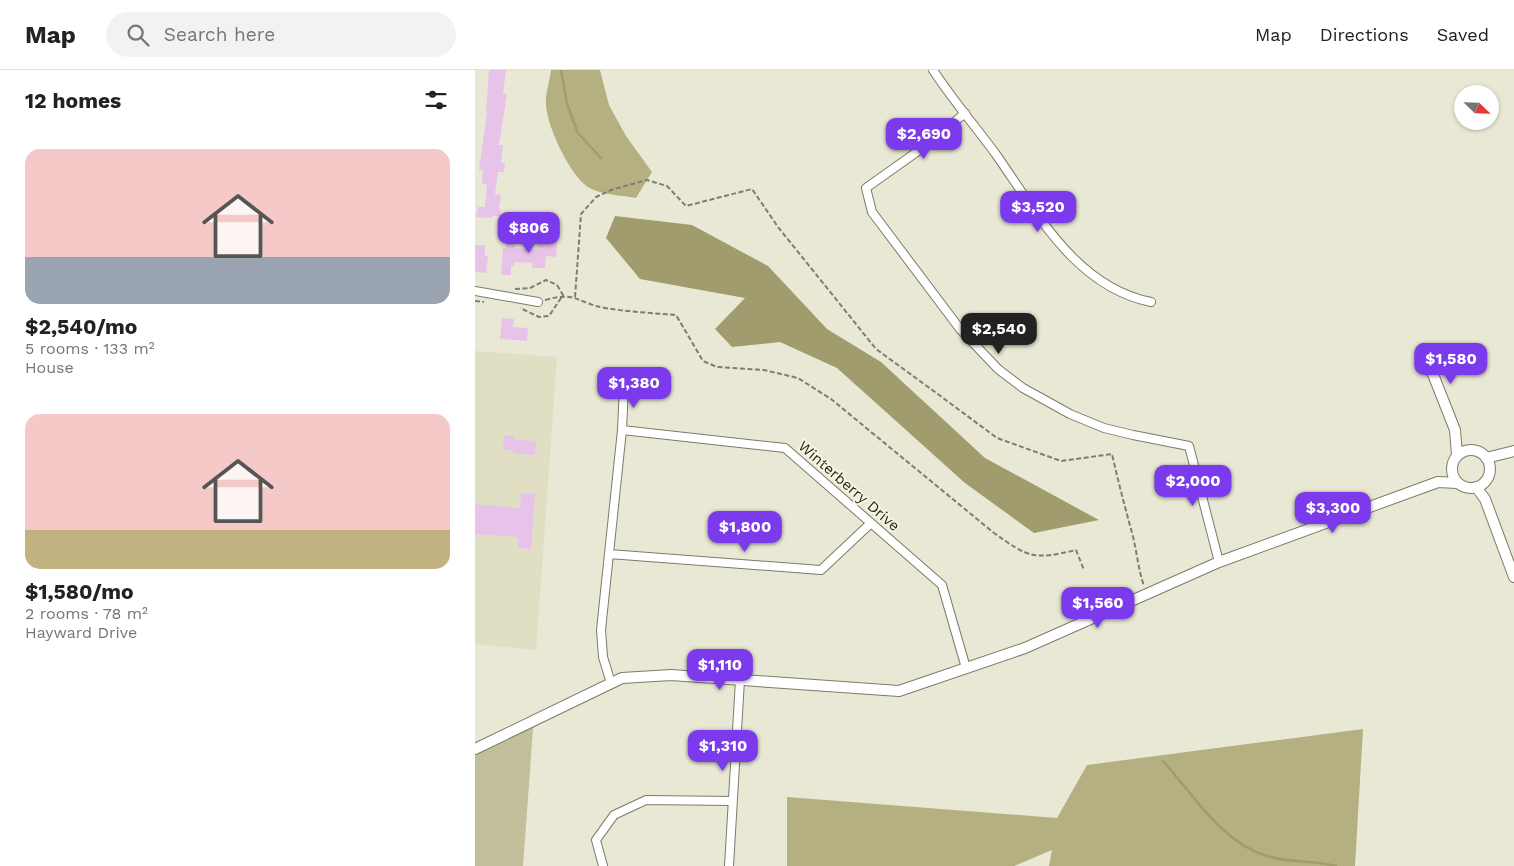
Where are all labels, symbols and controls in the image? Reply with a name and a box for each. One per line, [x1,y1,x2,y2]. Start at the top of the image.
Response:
search box [106,12,456,57]
text: Map [25,21,76,49]
icon: search [124,21,152,49]
text: Search here [164,23,275,46]
text: Map [1255,24,1292,45]
text: Directions [1320,24,1409,45]
text: Saved [1437,24,1489,45]
north arrow [1454,85,1499,130]
map controls [1454,85,1499,130]
icon: filters [422,86,450,114]
text: 12 homes [25,88,121,113]
pin: $2,690 [883,118,965,160]
text: $2,690 [897,124,951,143]
icon: home [193,181,283,271]
pin: $3,520 [997,190,1079,233]
text: $3,520 [1011,197,1065,216]
pin: $806 [499,212,559,254]
text: $806 [509,218,549,237]
pin: $2,540 [958,312,1040,355]
text: $2,540/mo [25,314,137,339]
text: $2,540 [972,319,1026,338]
text: 5 rooms · 133 m² [25,339,155,358]
pin: $1,580 [1410,342,1492,385]
text: $1,580 [1425,349,1477,368]
text: House [25,358,74,377]
pin: $1,380 [593,366,675,409]
text: $1,380 [608,373,660,392]
street label: Winterberry Drive [795,437,903,535]
icon: home [193,446,283,536]
pin: $2,000 [1152,464,1234,507]
text: $2,000 [1165,471,1221,490]
pin: $3,300 [1292,492,1374,534]
text: $3,300 [1306,498,1360,517]
pin: $1,800 [704,510,786,553]
text: $1,800 [719,517,771,536]
text: $1,580/mo [25,579,134,604]
pin: $1,560 [1057,586,1139,629]
text: $1,560 [1072,593,1124,612]
text: 2 rooms · 78 m² [25,604,148,623]
text: Hayward Drive [25,623,137,642]
pin: $1,110 [679,648,761,691]
text: $1,110 [698,655,742,674]
pin: $1,310 [682,730,764,772]
text: $1,310 [699,736,747,755]

